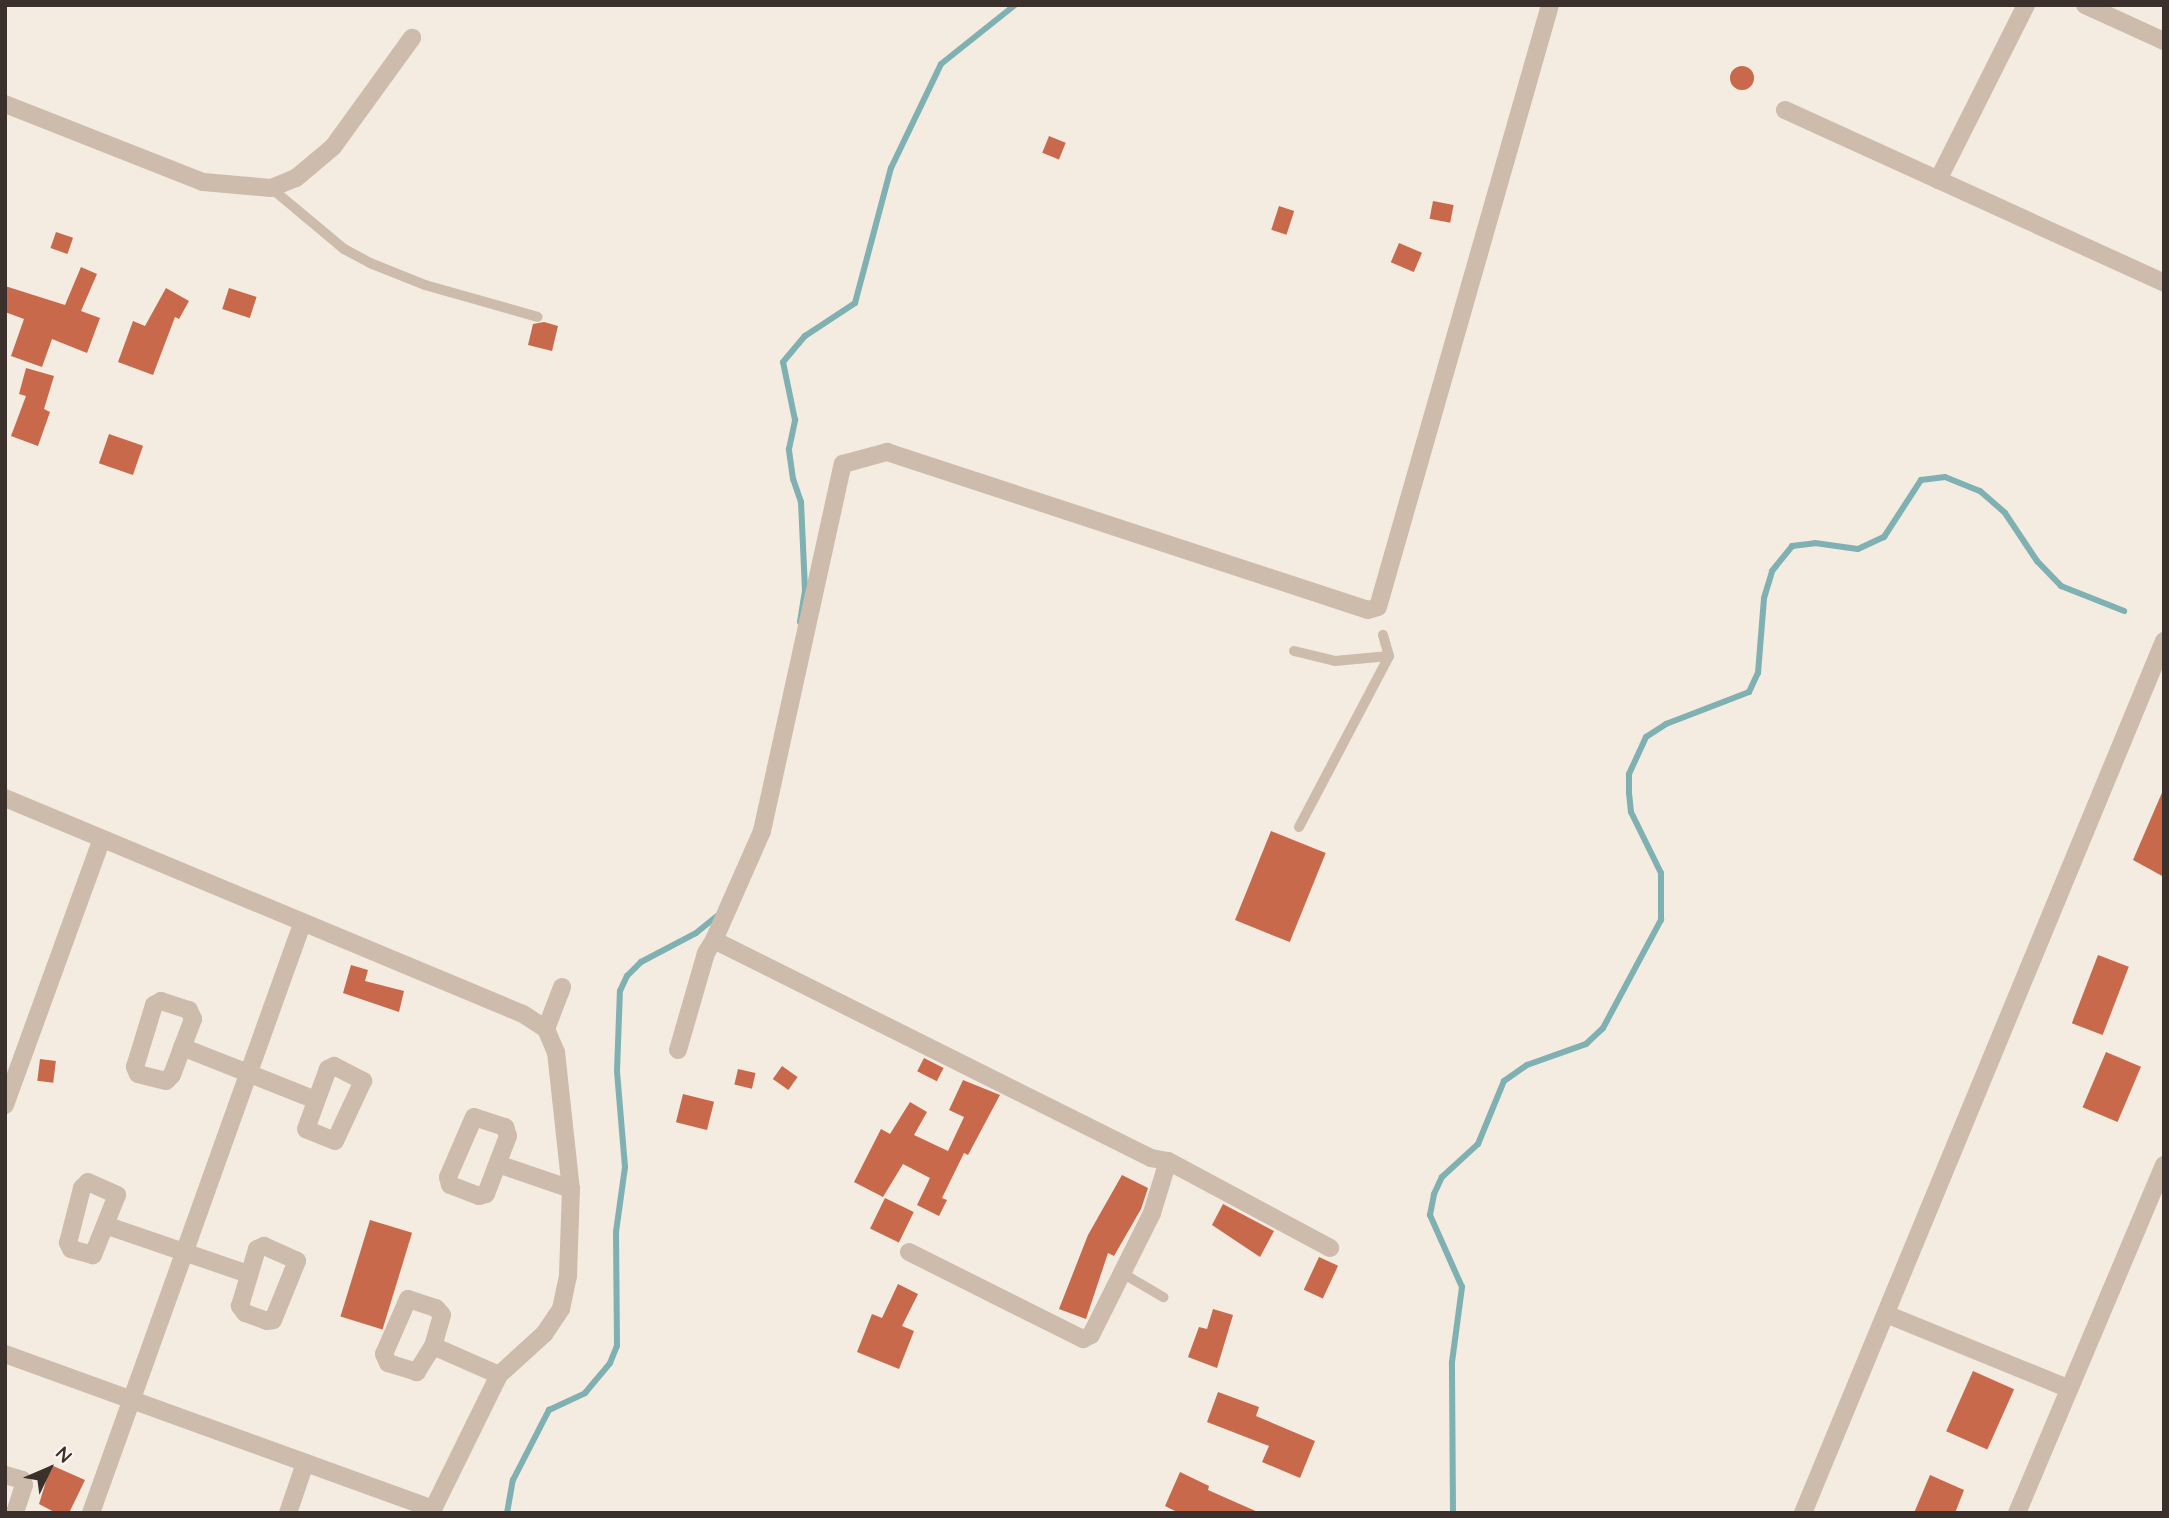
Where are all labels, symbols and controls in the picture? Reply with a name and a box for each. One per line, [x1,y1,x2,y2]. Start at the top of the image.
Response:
north arrow [14,1434,84,1504]
text: N [51,1441,78,1468]

